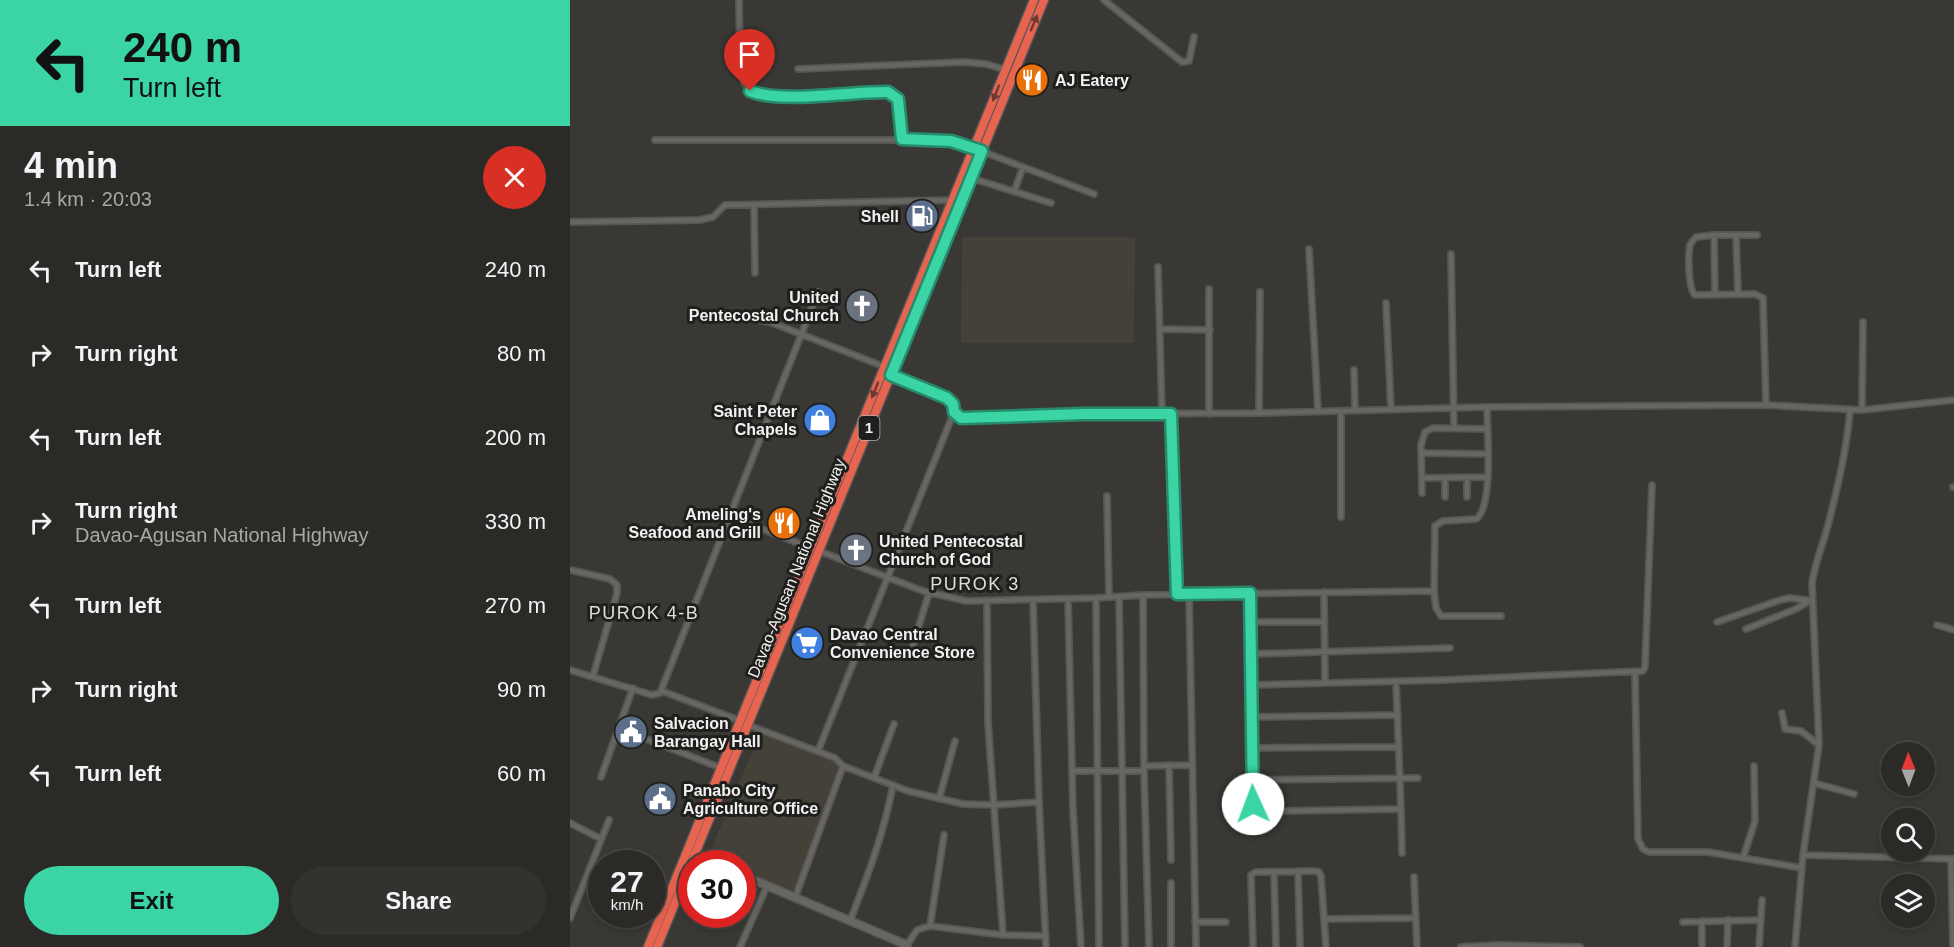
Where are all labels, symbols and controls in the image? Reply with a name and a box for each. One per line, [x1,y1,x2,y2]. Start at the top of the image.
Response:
one-way arrow [1029,14,1039,32]
icon: left [24,24,102,102]
text: 240 m [123,24,242,71]
pin [724,29,775,91]
icon: arrive [733,38,766,71]
restaurant icon: AJ Eatery [1014,62,1050,98]
place label: AJ Eatery [1055,72,1129,89]
text: Turn left [123,73,221,103]
one-way arrow [991,84,1000,102]
text: 4 min [24,145,118,186]
button: close [483,146,546,209]
text: 1.4 km · 20:03 [24,188,152,210]
fuel station icon: Shell [904,198,940,234]
place label: Shell [861,208,899,225]
icon: left [24,254,57,287]
text: Turn left [75,257,161,282]
text: 240 m [485,257,546,282]
church icon: United Pentecostal Church [844,288,880,324]
place label: United Pentecostal Church [689,289,839,324]
icon: right [24,338,57,371]
text: Turn right [75,341,177,366]
text: 80 m [497,341,546,366]
one-way arrow [870,382,880,400]
shop icon: Saint Peter Chapels [802,402,838,438]
place label: Saint Peter Chapels [713,403,797,438]
road number: 1 [858,416,880,440]
icon: left [24,422,57,455]
text: Turn left [75,425,161,450]
text: 200 m [485,425,546,450]
street label: Davao-Agusan National Highway [745,456,848,680]
text: Turn right [75,498,177,523]
restaurant icon: Ameling's Seafood and Grill [766,505,802,541]
icon: right [24,506,57,539]
place label: Ameling's Seafood and Grill [629,506,761,541]
text: 330 m [485,509,546,534]
text: Davao-Agusan National Highway [75,524,369,546]
church icon: United Pentecostal Church of God [838,532,874,568]
place label: United Pentecostal Church of God [879,533,1023,568]
district label: PUROK 3 [930,574,1020,594]
icon: left [24,590,57,623]
text: Turn left [75,593,161,618]
text: 270 m [485,593,546,618]
district label: PUROK 4-B [589,603,699,623]
supermarket icon: Davao Central Convenience Store [789,625,825,661]
place label: Davao Central Convenience Store [830,626,975,661]
icon: right [24,674,57,707]
text: Turn right [75,677,177,702]
text: 90 m [497,677,546,702]
public building icon: Salvacion Barangay Hall [613,714,649,750]
place label: Salvacion Barangay Hall [654,715,761,750]
north arrow [1881,742,1935,796]
map controls [1881,742,1935,928]
icon: left [24,758,57,791]
text: Turn left [75,761,161,786]
text: 60 m [497,761,546,786]
position arrow [1221,772,1285,836]
public building icon: Panabo City Agriculture Office [642,781,678,817]
place label: Panabo City Agriculture Office [683,782,818,817]
button: search [1881,808,1935,862]
speed limit sign: 30 [678,850,756,928]
text: 27 [610,865,644,898]
button: Exit [24,866,279,935]
button: Share [291,866,546,935]
button: layers [1881,874,1935,928]
text: km/h [611,896,643,913]

